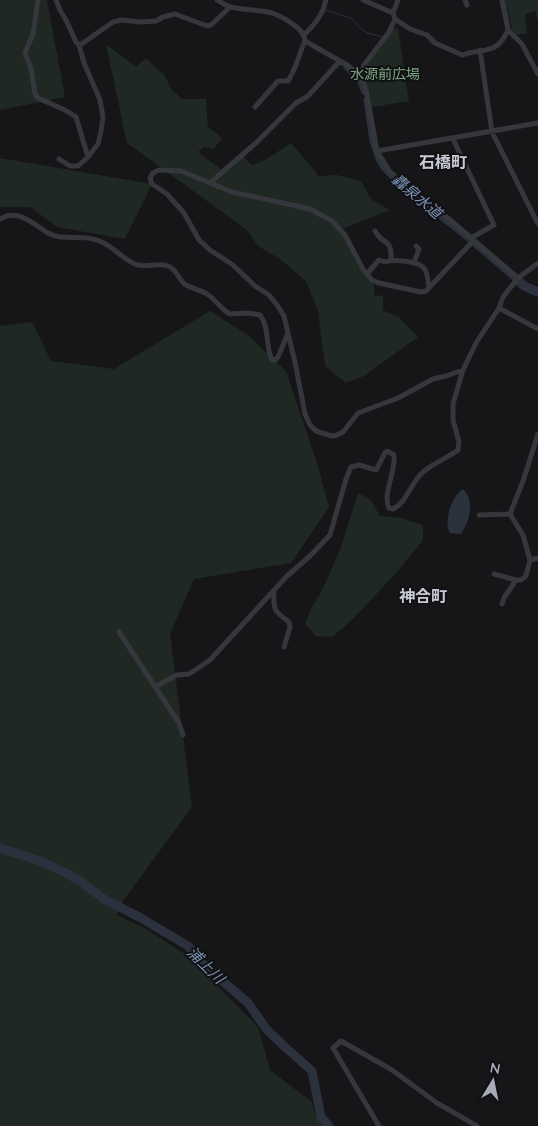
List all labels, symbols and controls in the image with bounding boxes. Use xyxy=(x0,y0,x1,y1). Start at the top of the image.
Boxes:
park label: 水源前広場 xyxy=(350,65,420,83)
district label: 石橋町 xyxy=(419,152,467,172)
water label: 轟泉水道 xyxy=(388,169,448,224)
district label: 神合町 xyxy=(399,586,447,606)
water label: 浦上川 xyxy=(183,943,230,989)
north arrow xyxy=(468,1056,518,1106)
text: N xyxy=(489,1058,502,1078)

